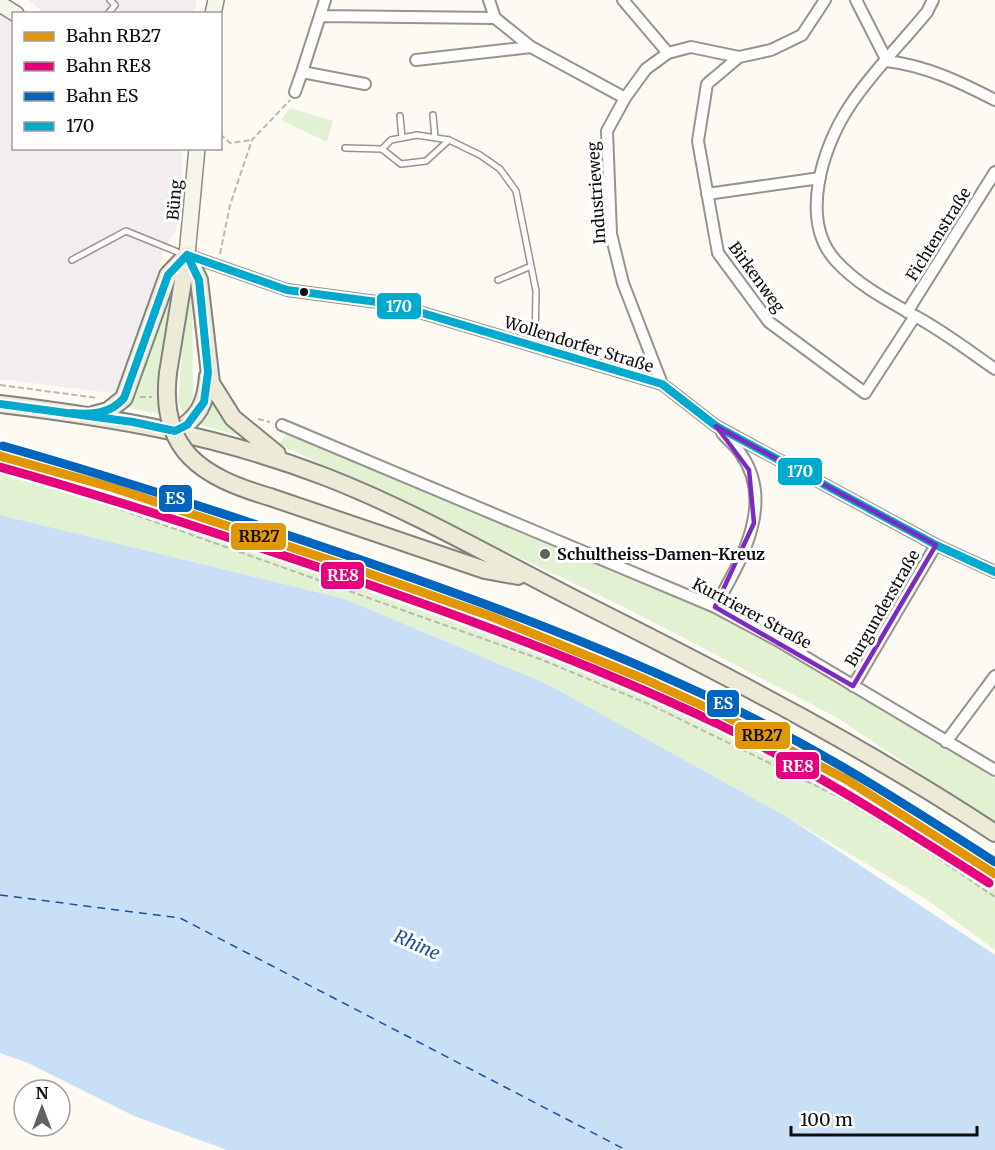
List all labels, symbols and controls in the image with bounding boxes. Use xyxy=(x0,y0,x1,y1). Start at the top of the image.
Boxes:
legend xyxy=(12,12,222,150)
text: Bahn RB27 xyxy=(66,24,161,47)
text: Bahn RE8 xyxy=(66,54,151,77)
text: Bahn ES xyxy=(66,84,139,107)
text: 170 xyxy=(66,114,95,137)
street label: Industrieweg xyxy=(582,141,610,245)
street label: Büng xyxy=(162,179,186,221)
street label: Fichtenstraße xyxy=(901,184,975,284)
street label: Birkenweg xyxy=(725,238,790,317)
unlabelled marker xyxy=(298,286,310,298)
line badge: 170 xyxy=(376,292,422,320)
text: 170 xyxy=(386,296,412,316)
street label: Wollendorfer Straße xyxy=(501,311,656,376)
line badge: 170 xyxy=(777,457,823,486)
text: 170 xyxy=(787,461,813,481)
line badge: ES xyxy=(158,484,193,513)
text: ES xyxy=(165,488,185,508)
line badge: RB27 xyxy=(230,522,287,551)
text: RB27 xyxy=(238,526,280,546)
place label: Schultheiss-Damen-Kreuz xyxy=(557,544,765,564)
street label: Burgunderstraße xyxy=(840,546,924,670)
marker: Schultheiss-Damen-Kreuz xyxy=(538,547,552,561)
line badge: RE8 xyxy=(320,561,365,590)
text: RE8 xyxy=(327,565,359,585)
street label: Kurtrierer Straße xyxy=(689,573,815,653)
line badge: ES xyxy=(706,689,740,718)
text: ES xyxy=(713,693,733,713)
line badge: RB27 xyxy=(734,721,791,750)
text: RB27 xyxy=(741,725,783,745)
line badge: RE8 xyxy=(775,751,820,780)
text: RE8 xyxy=(782,756,814,776)
water label: Rhine xyxy=(391,924,444,965)
north arrow xyxy=(12,1078,72,1138)
text: N xyxy=(36,1083,49,1103)
scale bar xyxy=(791,1099,977,1137)
text: 100 m xyxy=(800,1108,853,1131)

